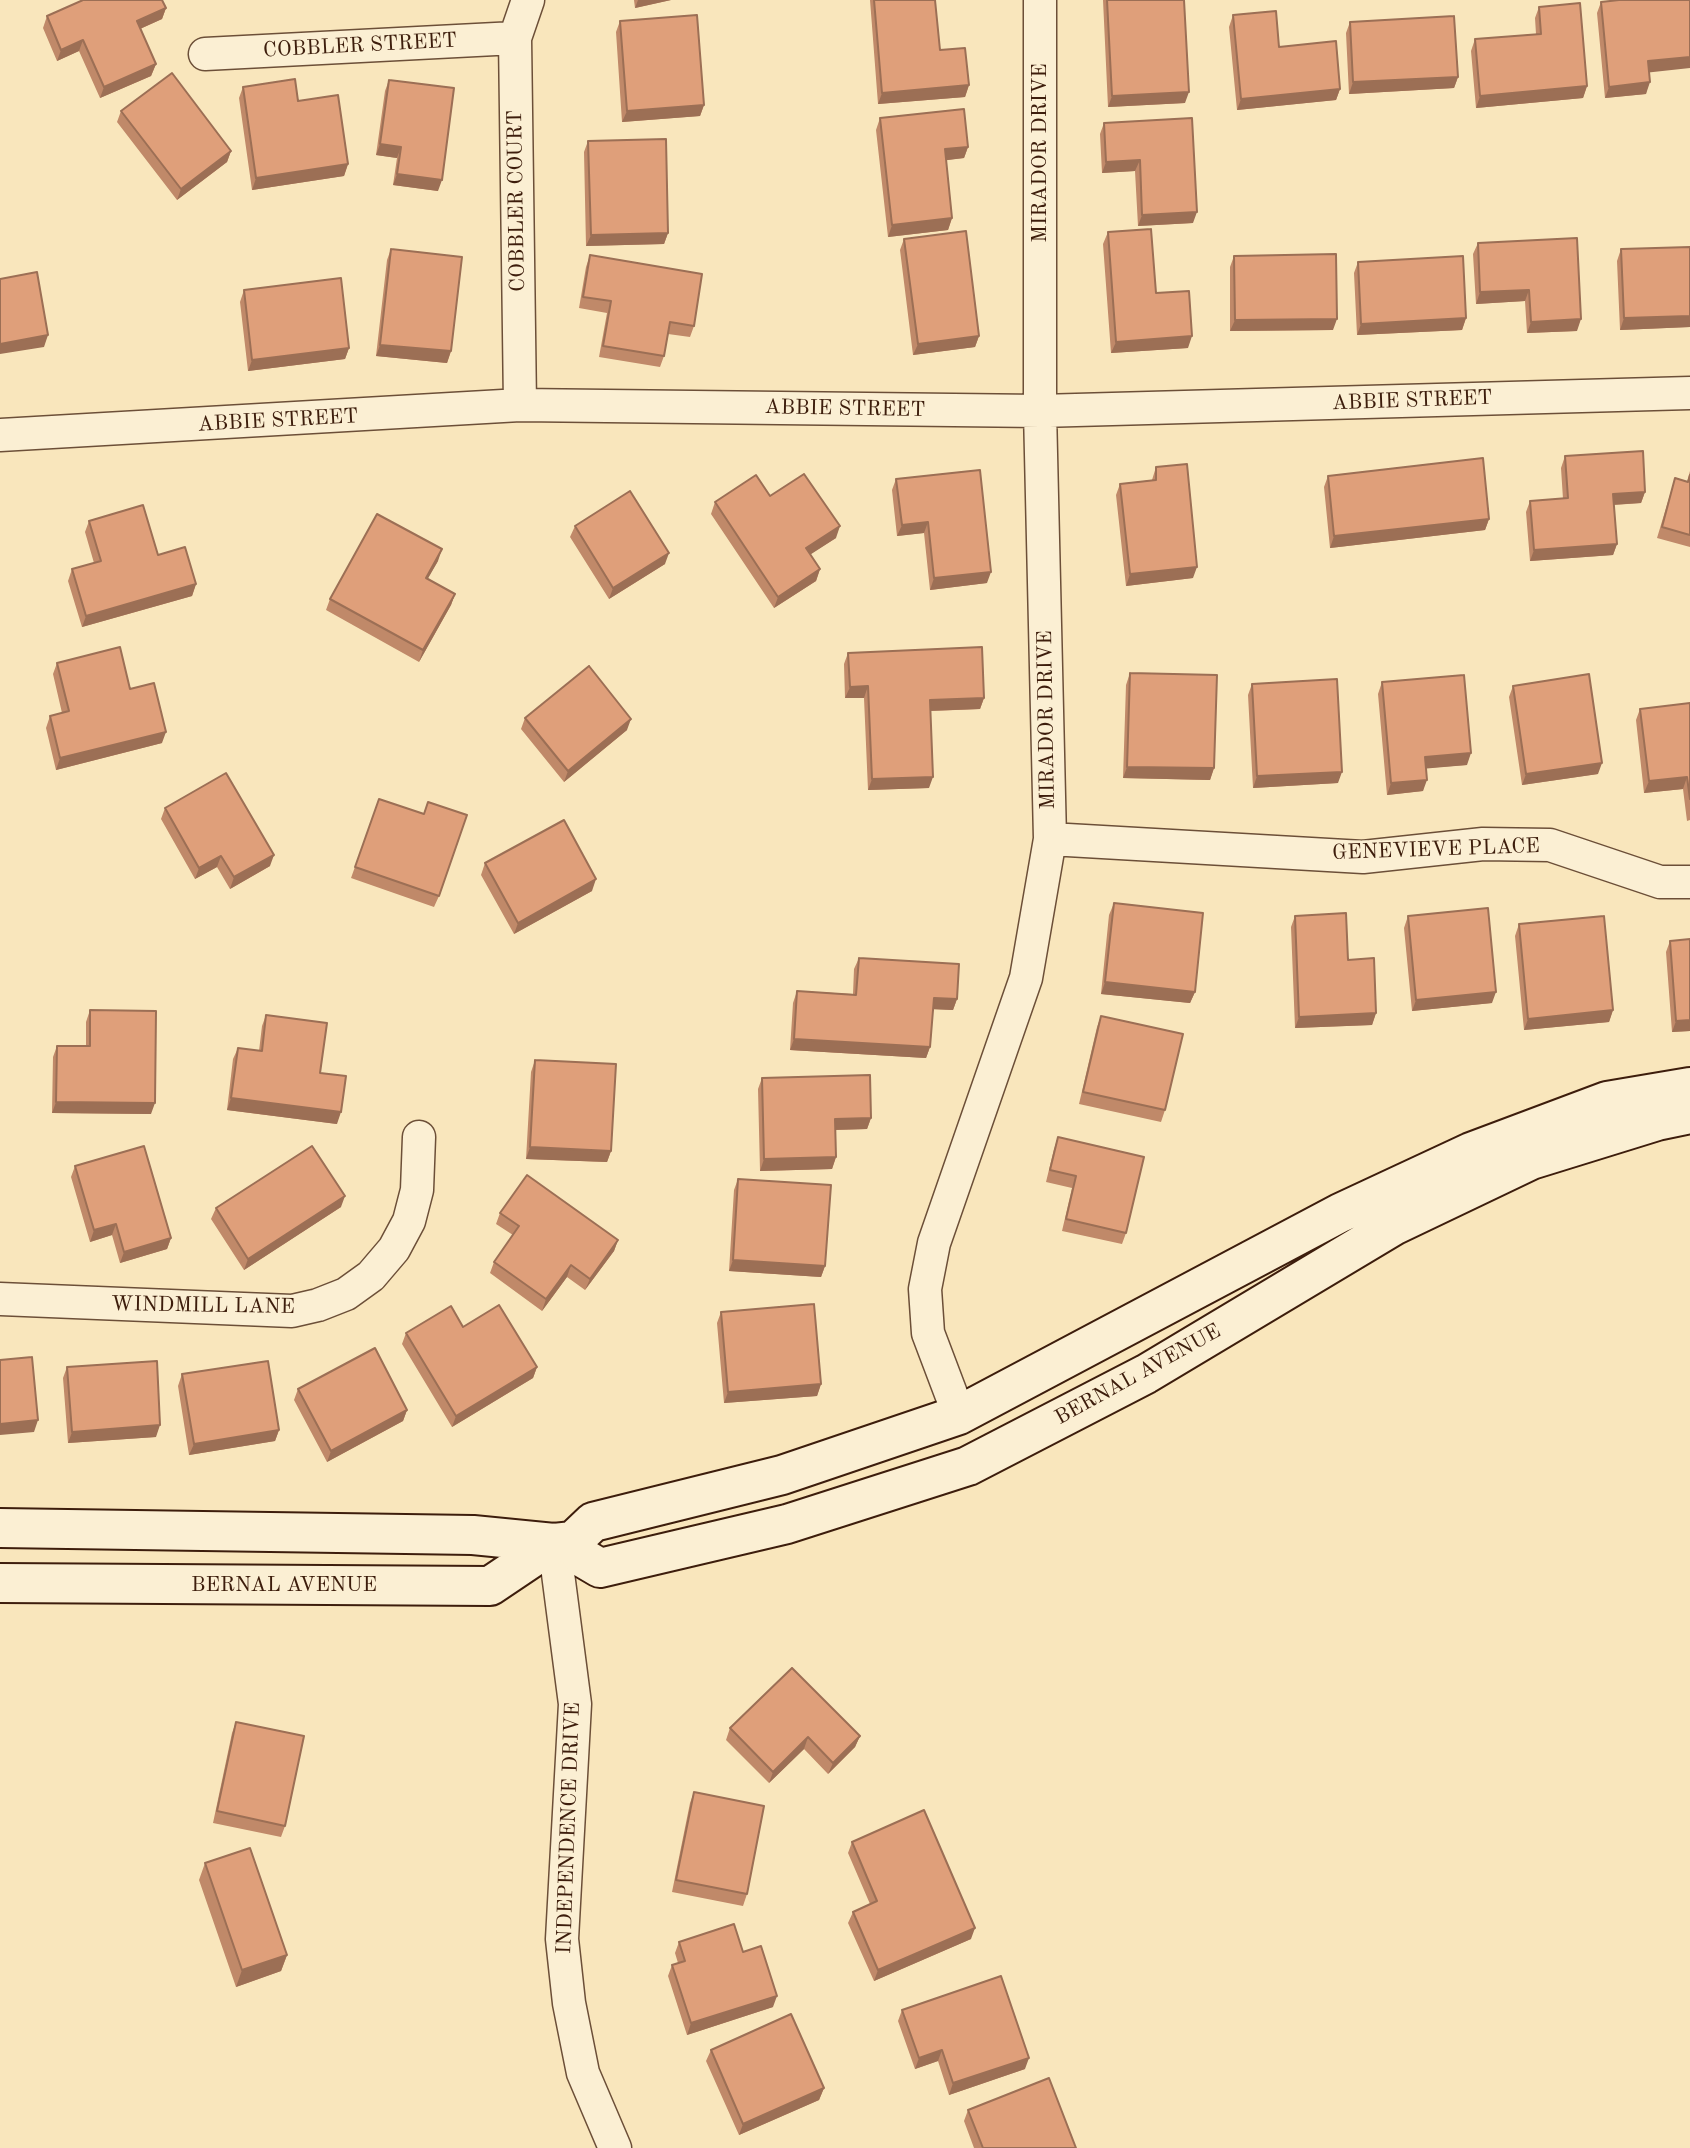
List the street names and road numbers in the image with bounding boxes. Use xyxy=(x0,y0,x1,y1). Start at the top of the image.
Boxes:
street label: COBBLER STREET xyxy=(262,28,458,64)
street label: MIRADOR DRIVE xyxy=(1027,63,1053,243)
street label: COBBLER COURT xyxy=(503,110,531,292)
street label: ABBIE STREET xyxy=(1331,386,1493,416)
street label: ABBIE STREET xyxy=(764,395,926,423)
street label: ABBIE STREET xyxy=(197,404,359,438)
street label: MIRADOR DRIVE xyxy=(1033,630,1061,810)
street label: GENEVIEVE PLACE xyxy=(1332,834,1540,866)
street label: WINDMILL LANE xyxy=(111,1292,295,1320)
street label: BERNAL AVENUE xyxy=(1051,1319,1225,1431)
street label: BERNAL AVENUE xyxy=(191,1572,377,1598)
street label: INDEPENDENCE DRIVE xyxy=(552,1702,586,1954)

